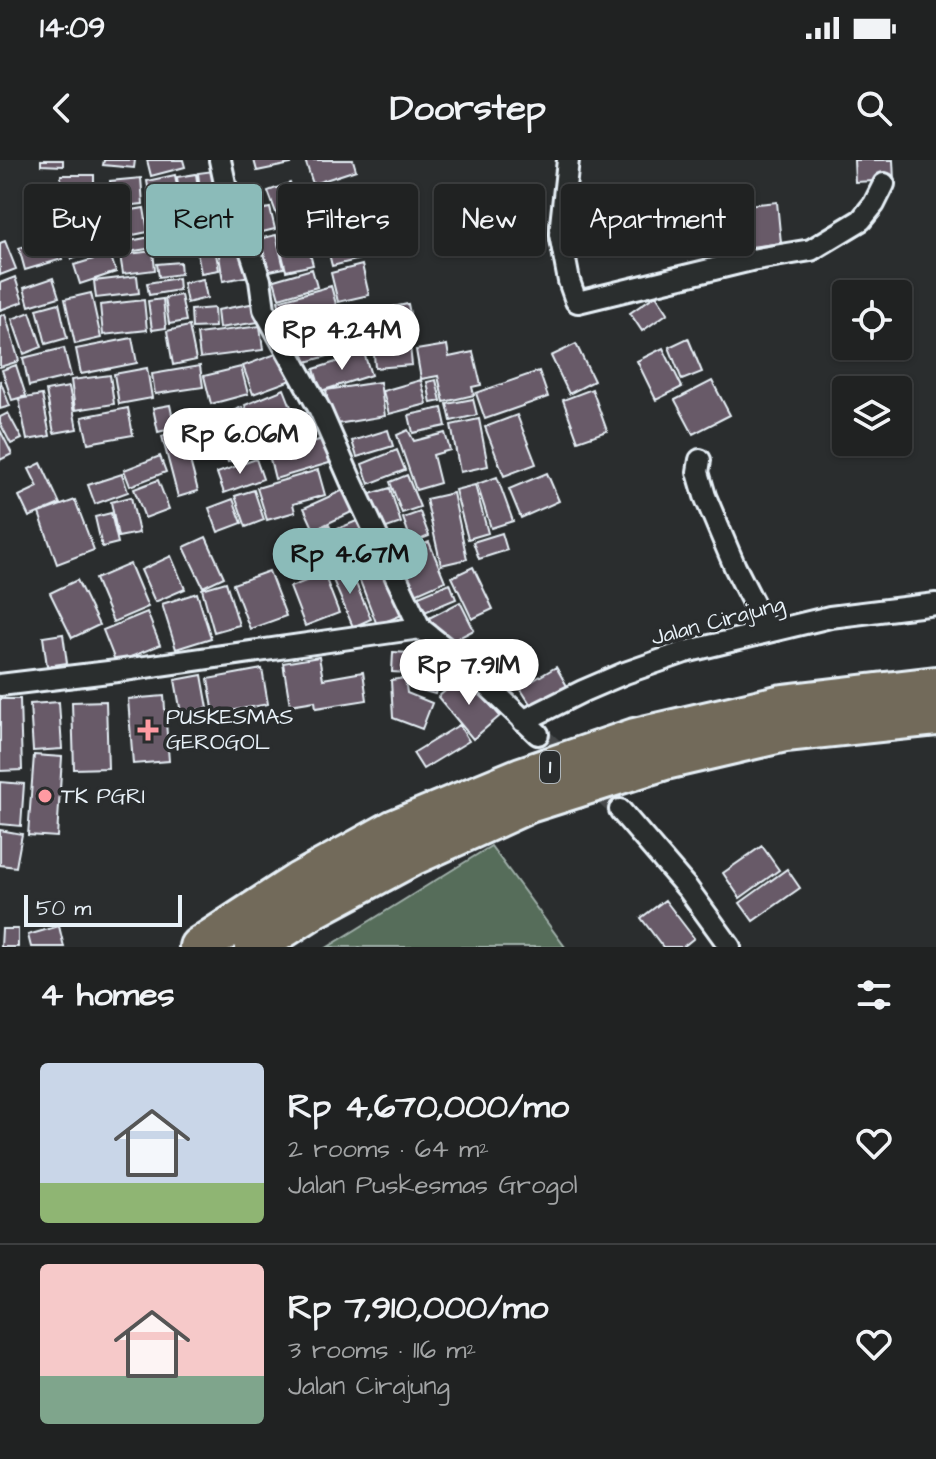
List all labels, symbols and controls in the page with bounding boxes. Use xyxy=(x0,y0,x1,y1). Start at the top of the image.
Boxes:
text: 14:09 xyxy=(40,7,105,49)
text: Doorstep xyxy=(390,83,546,134)
icon: back xyxy=(40,86,84,130)
icon: search xyxy=(852,86,896,130)
chip: Buy xyxy=(24,184,130,256)
chip: Rent xyxy=(146,184,262,256)
chip: Filters xyxy=(278,184,418,256)
chip: New xyxy=(434,184,545,256)
chip: Apartment xyxy=(561,184,754,256)
map controls xyxy=(832,280,912,456)
button: locate xyxy=(832,280,912,360)
pin: Rp 4.24M xyxy=(259,304,425,372)
text: Rp 4.24M xyxy=(283,312,401,348)
button: layers xyxy=(832,376,912,456)
pin: Rp 6.06M xyxy=(157,408,323,476)
text: Rp 6.06M xyxy=(181,416,299,452)
pin: Rp 4.67M xyxy=(267,528,433,596)
text: Rp 4.67M xyxy=(291,536,409,572)
street label: Jalan Cirajung xyxy=(648,588,788,655)
pin: Rp 7.91M xyxy=(386,639,552,707)
text: Rp 7.91M xyxy=(418,647,520,683)
place label: PUSKESMAS GEROGOL xyxy=(166,702,293,758)
marker: PUSKESMAS GEROGOL xyxy=(137,719,159,741)
road number: 1 xyxy=(540,751,560,783)
place label: TK PGRI xyxy=(61,781,145,812)
marker: TK PGRI xyxy=(36,787,54,805)
scale bar xyxy=(24,891,182,927)
text: 50 m xyxy=(36,893,91,924)
text: 4 homes xyxy=(40,971,175,1019)
icon: filters xyxy=(852,973,896,1017)
text: Rp 4,670,000/mo xyxy=(288,1083,569,1131)
icon: home xyxy=(104,1095,200,1191)
icon: heart xyxy=(852,1121,896,1165)
text: 2 rooms · 64 m² xyxy=(288,1131,489,1167)
text: Jalan Puskesmas Grogol xyxy=(288,1167,578,1203)
text: Rp 7,910,000/mo xyxy=(288,1284,548,1332)
icon: home xyxy=(104,1296,200,1392)
icon: heart xyxy=(852,1322,896,1366)
text: 3 rooms · 116 m² xyxy=(288,1332,476,1368)
text: Jalan Cirajung xyxy=(288,1368,450,1404)

